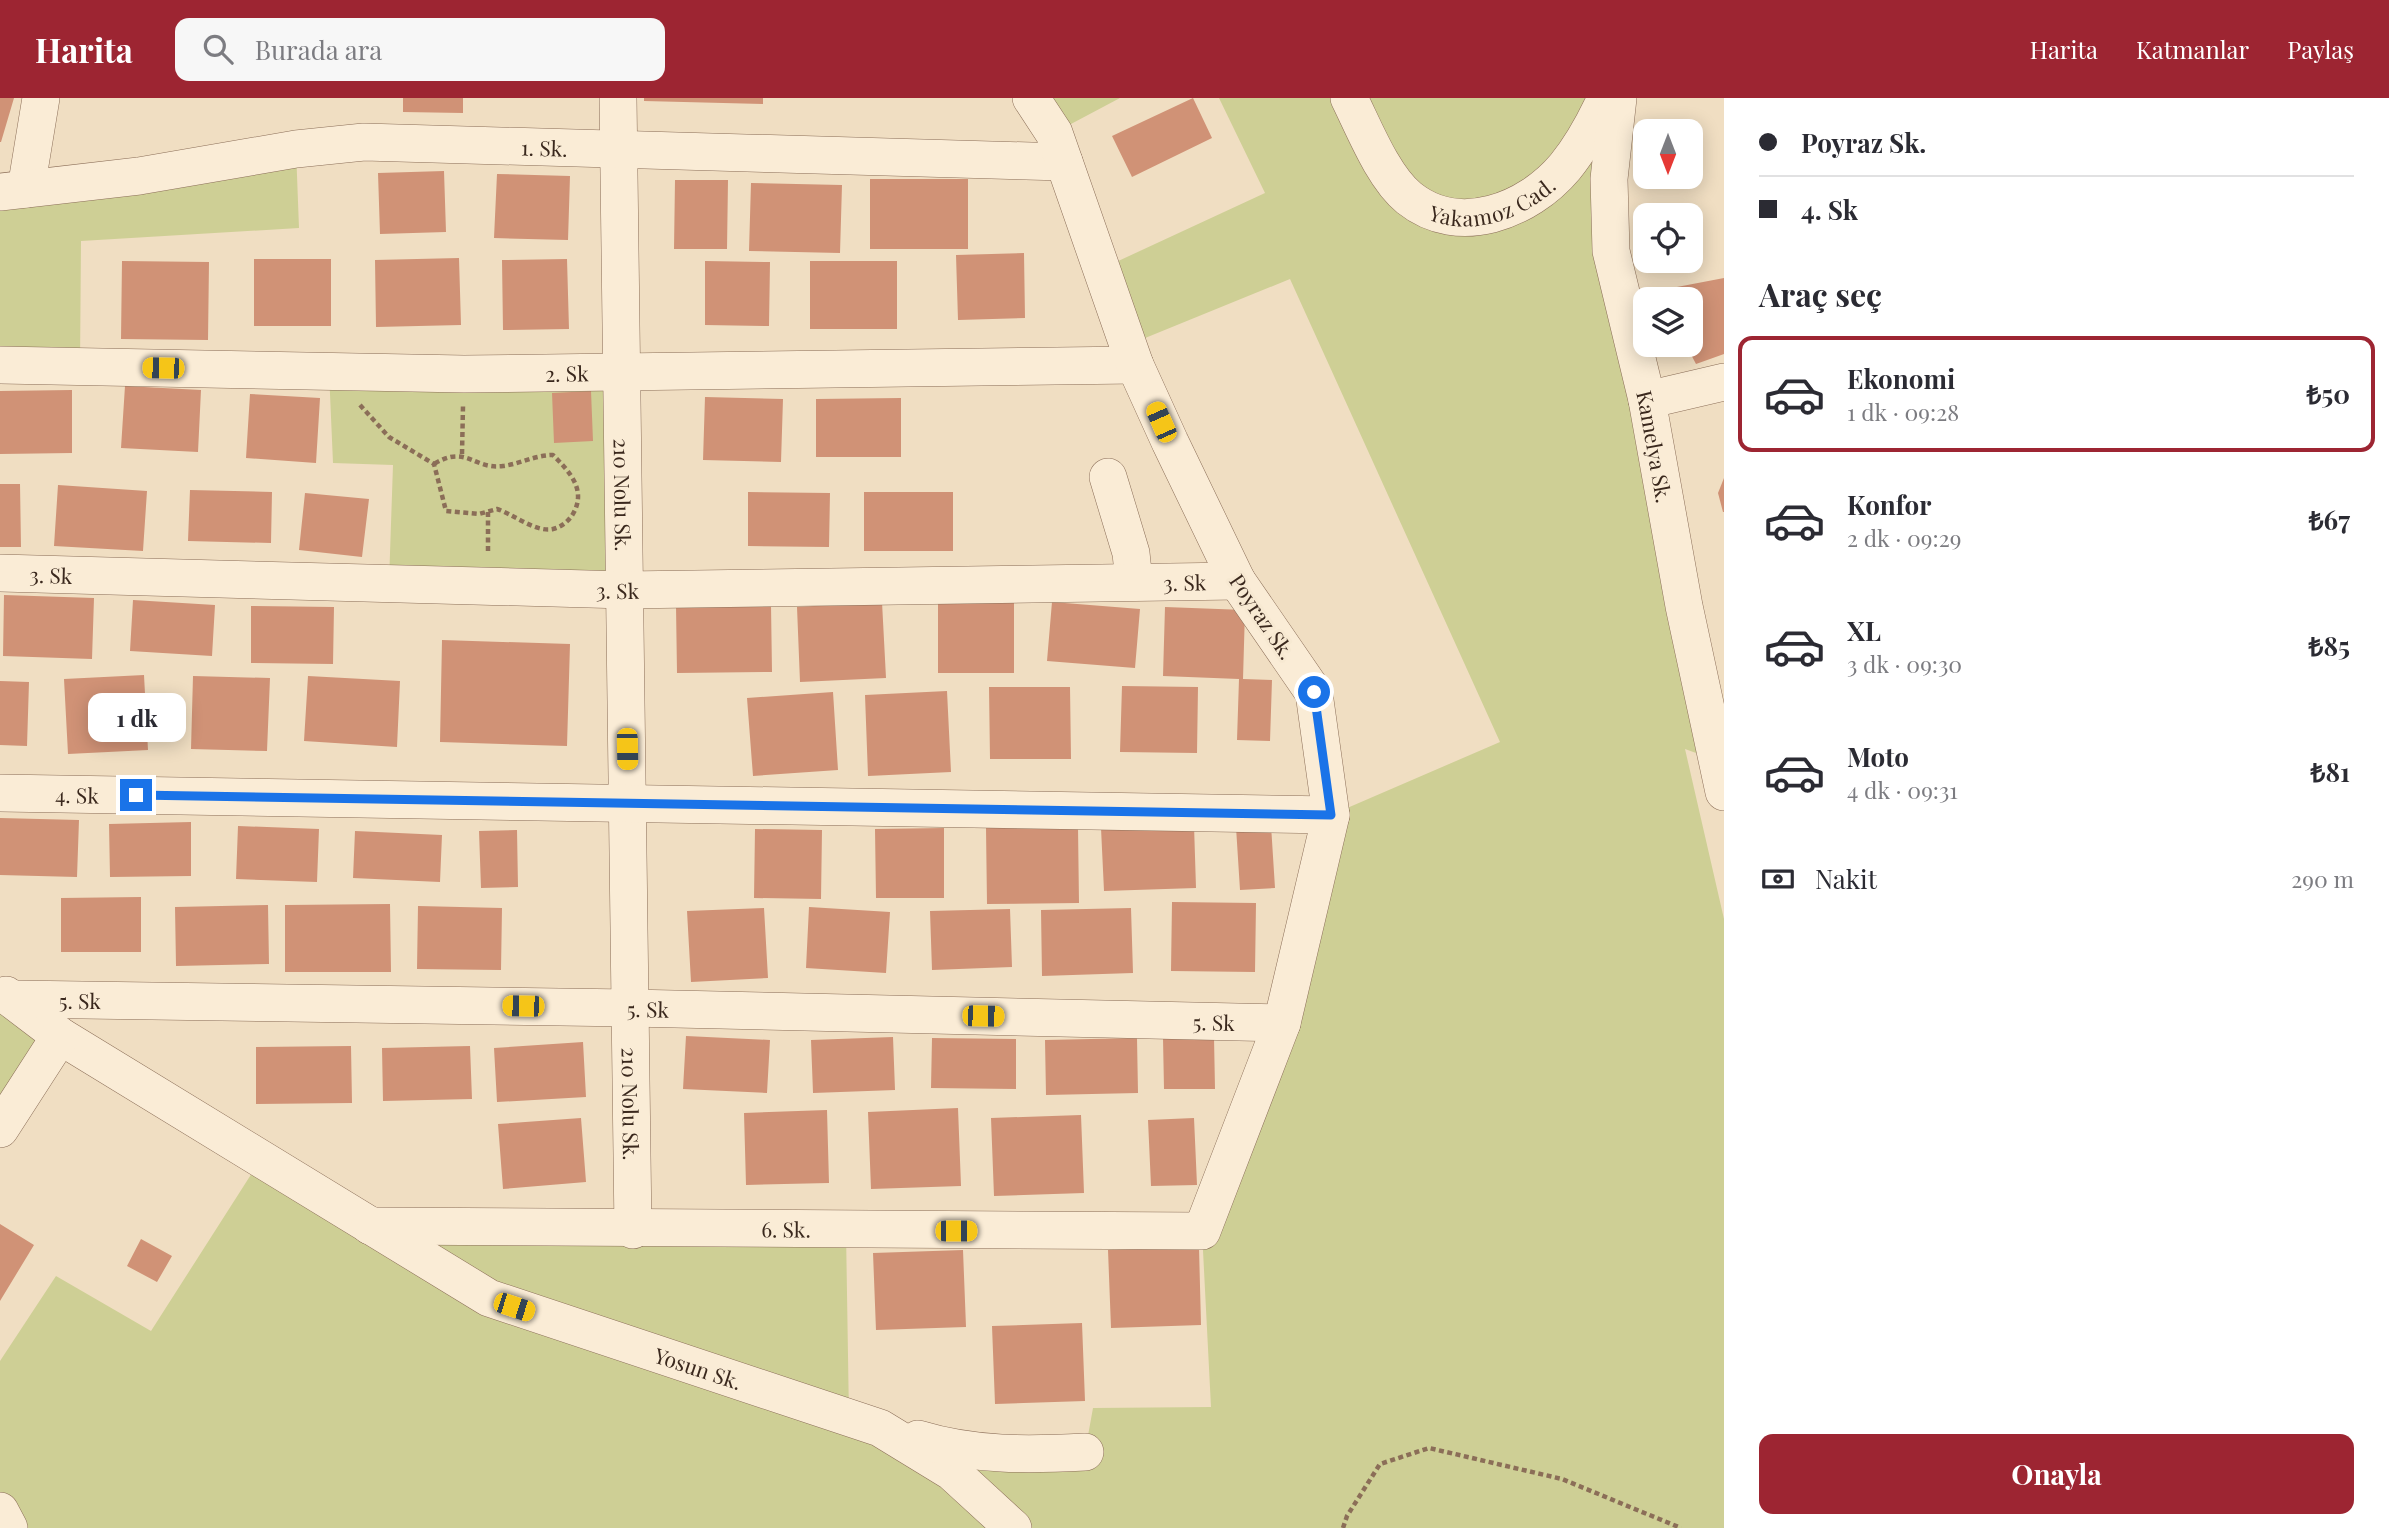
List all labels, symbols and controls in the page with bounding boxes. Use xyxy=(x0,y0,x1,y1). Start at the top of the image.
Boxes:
search box xyxy=(175,18,665,81)
text: Harita xyxy=(35,27,133,71)
icon: search xyxy=(199,30,237,68)
text: Burada ara xyxy=(255,32,382,67)
text: Harita xyxy=(2030,33,2098,65)
text: Katmanlar xyxy=(2136,33,2249,65)
text: Paylaş xyxy=(2287,33,2354,65)
north arrow xyxy=(1633,119,1703,189)
map controls xyxy=(1633,119,1703,357)
text: Poyraz Sk. xyxy=(1801,125,1926,160)
street label: 1. Sk. xyxy=(521,132,568,162)
street label: Yakamoz Cad. xyxy=(1425,171,1561,232)
text: 4. Sk xyxy=(1801,192,1858,227)
button: locate xyxy=(1633,203,1703,273)
text: Araç seç xyxy=(1759,272,1882,315)
button: layers xyxy=(1633,287,1703,357)
car xyxy=(142,357,185,379)
street label: 2. Sk xyxy=(545,358,589,387)
text: Ekonomi xyxy=(1847,361,1955,396)
icon: car xyxy=(1763,363,1826,426)
text: ₺50 xyxy=(2306,376,2350,411)
street label: Kamelya Sk. xyxy=(1631,387,1679,505)
text: 1 dk · 09:28 xyxy=(1847,396,1959,427)
car xyxy=(1143,399,1180,445)
street label: 210 Nolu Sk. xyxy=(609,438,638,552)
text: Konfor xyxy=(1847,487,1931,522)
icon: car xyxy=(1763,489,1826,552)
text: ₺67 xyxy=(2309,502,2350,537)
text: 2 dk · 09:29 xyxy=(1847,522,1961,553)
street label: 3. Sk xyxy=(29,560,73,589)
street label: 3. Sk xyxy=(1163,567,1207,596)
street label: Poyraz Sk. xyxy=(1224,568,1302,664)
street label: 3. Sk xyxy=(596,575,640,604)
text: XL xyxy=(1847,613,1881,648)
icon: car xyxy=(1763,615,1826,678)
text: ₺85 xyxy=(2309,628,2350,663)
text: 3 dk · 09:30 xyxy=(1847,648,1962,679)
route start xyxy=(1298,676,1330,708)
callout: 1 dk xyxy=(87,694,185,742)
text: 1 dk xyxy=(116,702,158,733)
car xyxy=(617,728,638,770)
text: Moto xyxy=(1847,739,1909,774)
icon: car xyxy=(1763,741,1826,804)
text: ₺81 xyxy=(2311,754,2350,789)
text: 4 dk · 09:31 xyxy=(1847,774,1958,805)
route end xyxy=(120,779,152,811)
street label: 4. Sk xyxy=(55,780,100,809)
icon: cash xyxy=(1759,860,1797,898)
text: Nakit xyxy=(1815,861,1877,896)
text: 290 m xyxy=(2291,863,2354,894)
street label: 5. Sk xyxy=(59,986,102,1014)
street label: 5. Sk xyxy=(627,994,670,1023)
car xyxy=(502,995,545,1017)
car xyxy=(962,1005,1005,1027)
street label: 5. Sk xyxy=(1192,1007,1236,1036)
street label: 210 Nolu Sk. xyxy=(617,1047,646,1161)
street label: 6. Sk. xyxy=(761,1214,811,1243)
car xyxy=(936,1221,978,1242)
car xyxy=(491,1291,538,1323)
street label: Yosun Sk. xyxy=(650,1340,745,1395)
button: Onayla xyxy=(1759,1434,2354,1514)

